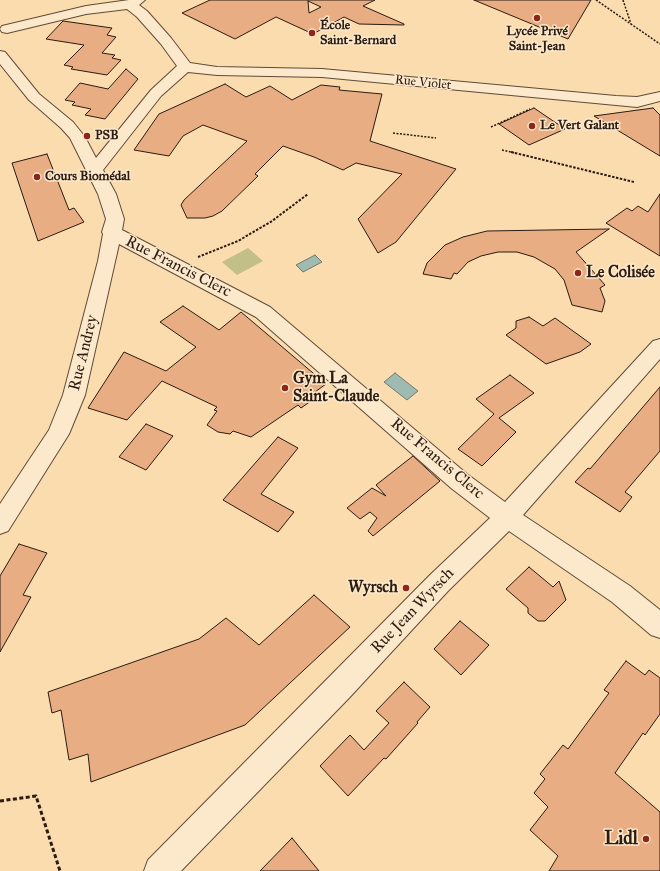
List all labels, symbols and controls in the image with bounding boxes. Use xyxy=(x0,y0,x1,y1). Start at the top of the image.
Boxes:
marker: Lycée Privé Saint-Jean xyxy=(532,13,542,23)
place label: École Saint-Bernard xyxy=(320,18,396,49)
place label: Lycée Privé Saint-Jean xyxy=(506,24,568,55)
marker: École Saint-Bernard xyxy=(307,28,317,38)
street label: Rue Violet xyxy=(394,72,452,94)
place label: Le Vert Galant xyxy=(540,118,619,134)
marker: Le Vert Galant xyxy=(527,121,537,131)
place label: PSB xyxy=(95,128,119,144)
marker: PSB xyxy=(82,131,92,141)
place label: Cours Biomédal xyxy=(45,169,130,185)
marker: Cours Biomédal xyxy=(32,172,42,182)
street label: Rue Francis Clerc xyxy=(122,232,234,302)
place label: Le Colisée xyxy=(586,263,655,283)
marker: Le Colisée xyxy=(573,268,583,278)
street label: Rue Andrey xyxy=(65,313,103,393)
place label: Gym La Saint-Claude xyxy=(293,369,379,407)
marker: Gym La Saint-Claude xyxy=(280,383,290,393)
street label: Rue Francis Clerc xyxy=(386,414,488,504)
street label: Rue Jean Wyrsch xyxy=(367,564,459,658)
place label: Wyrsch xyxy=(348,578,398,598)
marker: Wyrsch xyxy=(401,583,411,593)
place label: Lidl xyxy=(604,828,638,850)
marker: Lidl xyxy=(641,834,651,844)

